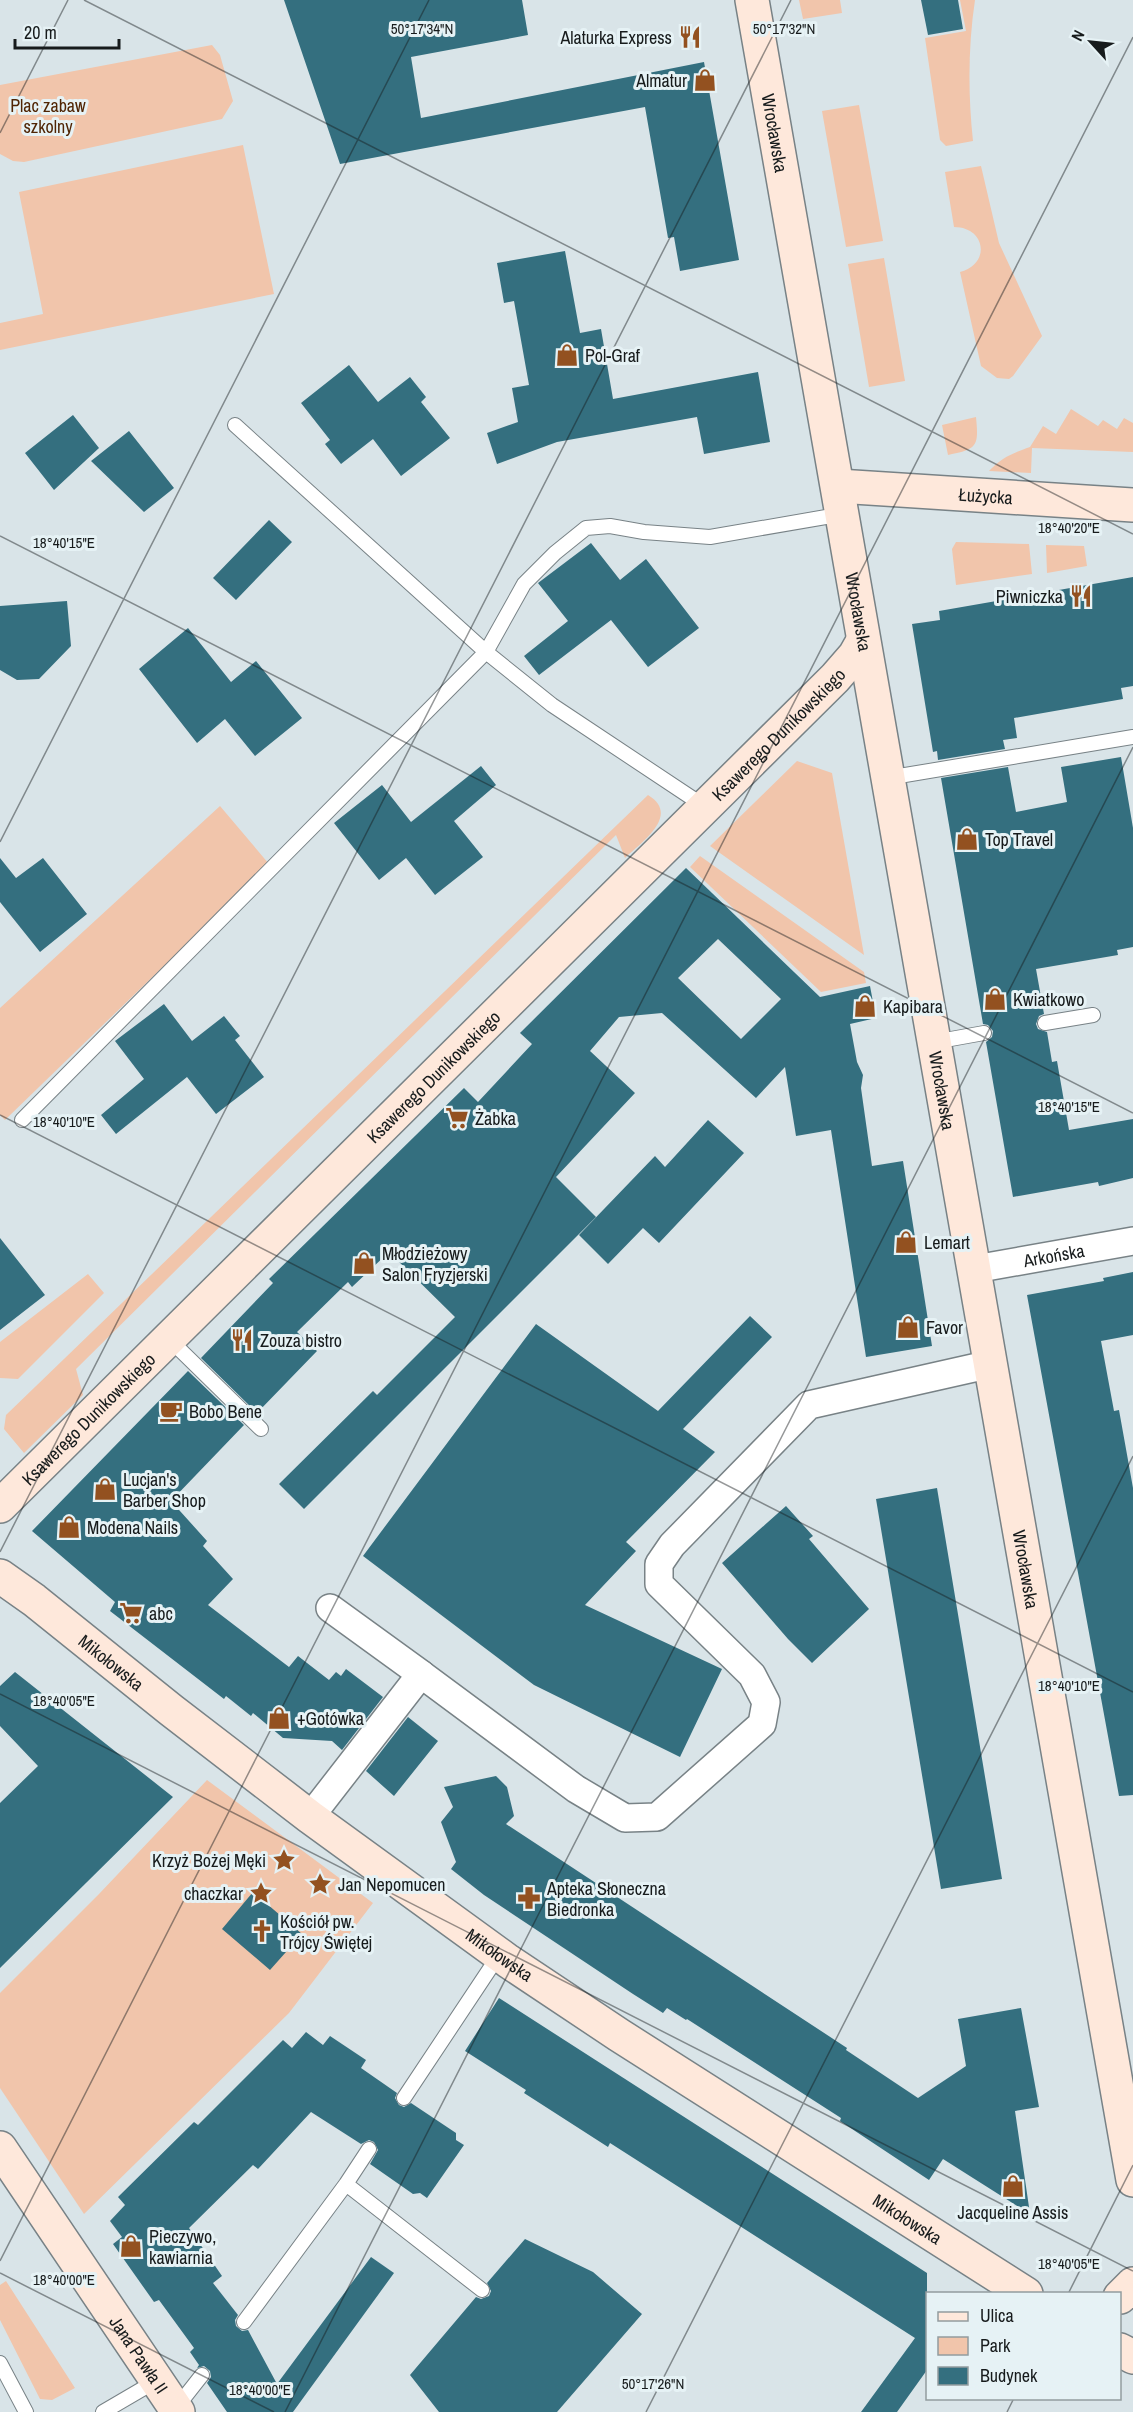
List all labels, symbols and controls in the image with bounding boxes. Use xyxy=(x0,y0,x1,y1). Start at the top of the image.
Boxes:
scale bar xyxy=(15,12,118,50)
north arrow xyxy=(1061,12,1121,72)
text: 50°17'34"N xyxy=(391,18,453,39)
text: 50°17'32"N xyxy=(753,18,815,39)
text: 20 m xyxy=(24,20,57,45)
restaurant icon: Alaturka Express xyxy=(677,24,703,50)
place label: Alaturka Express xyxy=(559,25,672,50)
text: N xyxy=(1066,26,1090,44)
shop icon: Almatur xyxy=(692,67,718,93)
place label: Almatur xyxy=(635,68,687,93)
street label: Wrocławska xyxy=(756,92,794,174)
park label: Plac zabaw szkolny xyxy=(10,93,86,139)
shop icon: Pol-Graf xyxy=(554,342,580,368)
place label: Pol-Graf xyxy=(585,343,641,368)
street label: Łużycka xyxy=(958,481,1014,510)
text: 18°40'20"E xyxy=(1038,517,1100,538)
text: 18°40'15"E xyxy=(33,532,95,553)
street label: Wrocławska xyxy=(840,570,878,653)
restaurant icon: Piwniczka xyxy=(1068,583,1094,609)
place label: Piwniczka xyxy=(996,584,1063,609)
street label: Ksawerego Dunikowskiego xyxy=(706,663,851,806)
shop icon: Top Travel xyxy=(954,826,980,852)
place label: Top Travel xyxy=(985,827,1053,852)
shop icon: Kwiatkowo xyxy=(982,986,1008,1012)
place label: Kwiatkowo xyxy=(1013,987,1084,1012)
shop icon: Kapibara xyxy=(852,993,878,1019)
place label: Kapibara xyxy=(883,994,943,1019)
street label: Ksawerego Dunikowskiego xyxy=(361,1005,506,1148)
street label: Wrocławska xyxy=(923,1049,962,1132)
text: 18°40'15"E xyxy=(1038,1096,1100,1117)
supermarket icon: Żabka xyxy=(444,1105,470,1131)
place label: Żabka xyxy=(475,1106,516,1131)
text: 18°40'10"E xyxy=(33,1111,95,1132)
shop icon: Lemart xyxy=(893,1229,919,1255)
place label: Lemart xyxy=(924,1230,970,1255)
street label: Arkońska xyxy=(1020,1237,1086,1273)
place label: Młodzieżowy Salon Fryzjerski xyxy=(382,1241,488,1287)
shop icon: Młodzieżowy Salon Fryzjerski xyxy=(351,1250,377,1276)
shop icon: Favor xyxy=(895,1314,921,1340)
place label: Favor xyxy=(926,1315,963,1340)
restaurant icon: Zouza bistro xyxy=(229,1327,255,1353)
place label: Zouza bistro xyxy=(260,1328,342,1353)
street label: Ksawerego Dunikowskiego xyxy=(16,1347,160,1491)
cafe icon: Bobo Bene xyxy=(158,1398,184,1424)
place label: Bobo Bene xyxy=(189,1399,262,1424)
place label: Lucjan's Barber Shop xyxy=(123,1467,206,1513)
shop icon: Lucjan's Barber Shop xyxy=(92,1476,118,1502)
shop icon: Modena Nails xyxy=(56,1514,82,1540)
place label: Modena Nails xyxy=(87,1515,178,1540)
street label: Wrocławska xyxy=(1007,1528,1045,1610)
supermarket icon: abc xyxy=(118,1600,144,1626)
place label: abc xyxy=(149,1601,173,1626)
street label: Mikołowska xyxy=(74,1628,149,1696)
text: 18°40'10"E xyxy=(1038,1675,1100,1696)
text: 18°40'05"E xyxy=(33,1690,95,1711)
shop icon: +Gotówka xyxy=(266,1705,292,1731)
place label: +Gotówka xyxy=(297,1706,364,1731)
place icon: Krzyż Bożej Męki xyxy=(271,1847,297,1873)
place label: Krzyż Bożej Męki xyxy=(152,1848,266,1873)
place icon: Jan Nepomucen xyxy=(307,1871,333,1897)
place label: Jan Nepomucen xyxy=(338,1872,445,1897)
place label: Apteka Słoneczna Biedronka xyxy=(546,1876,666,1922)
place icon: chaczkar xyxy=(248,1880,274,1906)
place label: chaczkar xyxy=(184,1881,243,1906)
pharmacy icon: Apteka Słoneczna Biedronka xyxy=(516,1885,542,1911)
place label: Kościół pw. Trójcy Świętej xyxy=(280,1909,372,1955)
church icon: Kościół pw. Trójcy Świętej xyxy=(249,1918,275,1944)
street label: Mikołowska xyxy=(461,1922,538,1987)
shop icon: Jacqueline Assis xyxy=(1000,2173,1026,2199)
street label: Mikołowska xyxy=(868,2187,947,2250)
place label: Jacqueline Assis xyxy=(958,2200,1068,2225)
place label: Pieczywo, kawiarnia xyxy=(149,2224,216,2270)
shop icon: Pieczywo, kawiarnia xyxy=(118,2233,144,2259)
text: 18°40'05"E xyxy=(1038,2253,1100,2274)
text: 18°40'00"E xyxy=(33,2269,95,2290)
legend xyxy=(926,2292,1121,2400)
text: Ulica xyxy=(980,2303,1014,2328)
street label: Jana Pawła II xyxy=(104,2311,174,2398)
text: Park xyxy=(980,2333,1011,2358)
text: Budynek xyxy=(980,2363,1038,2388)
text: 50°17'26"N xyxy=(622,2373,684,2394)
text: 18°40'00"E xyxy=(229,2379,291,2400)

